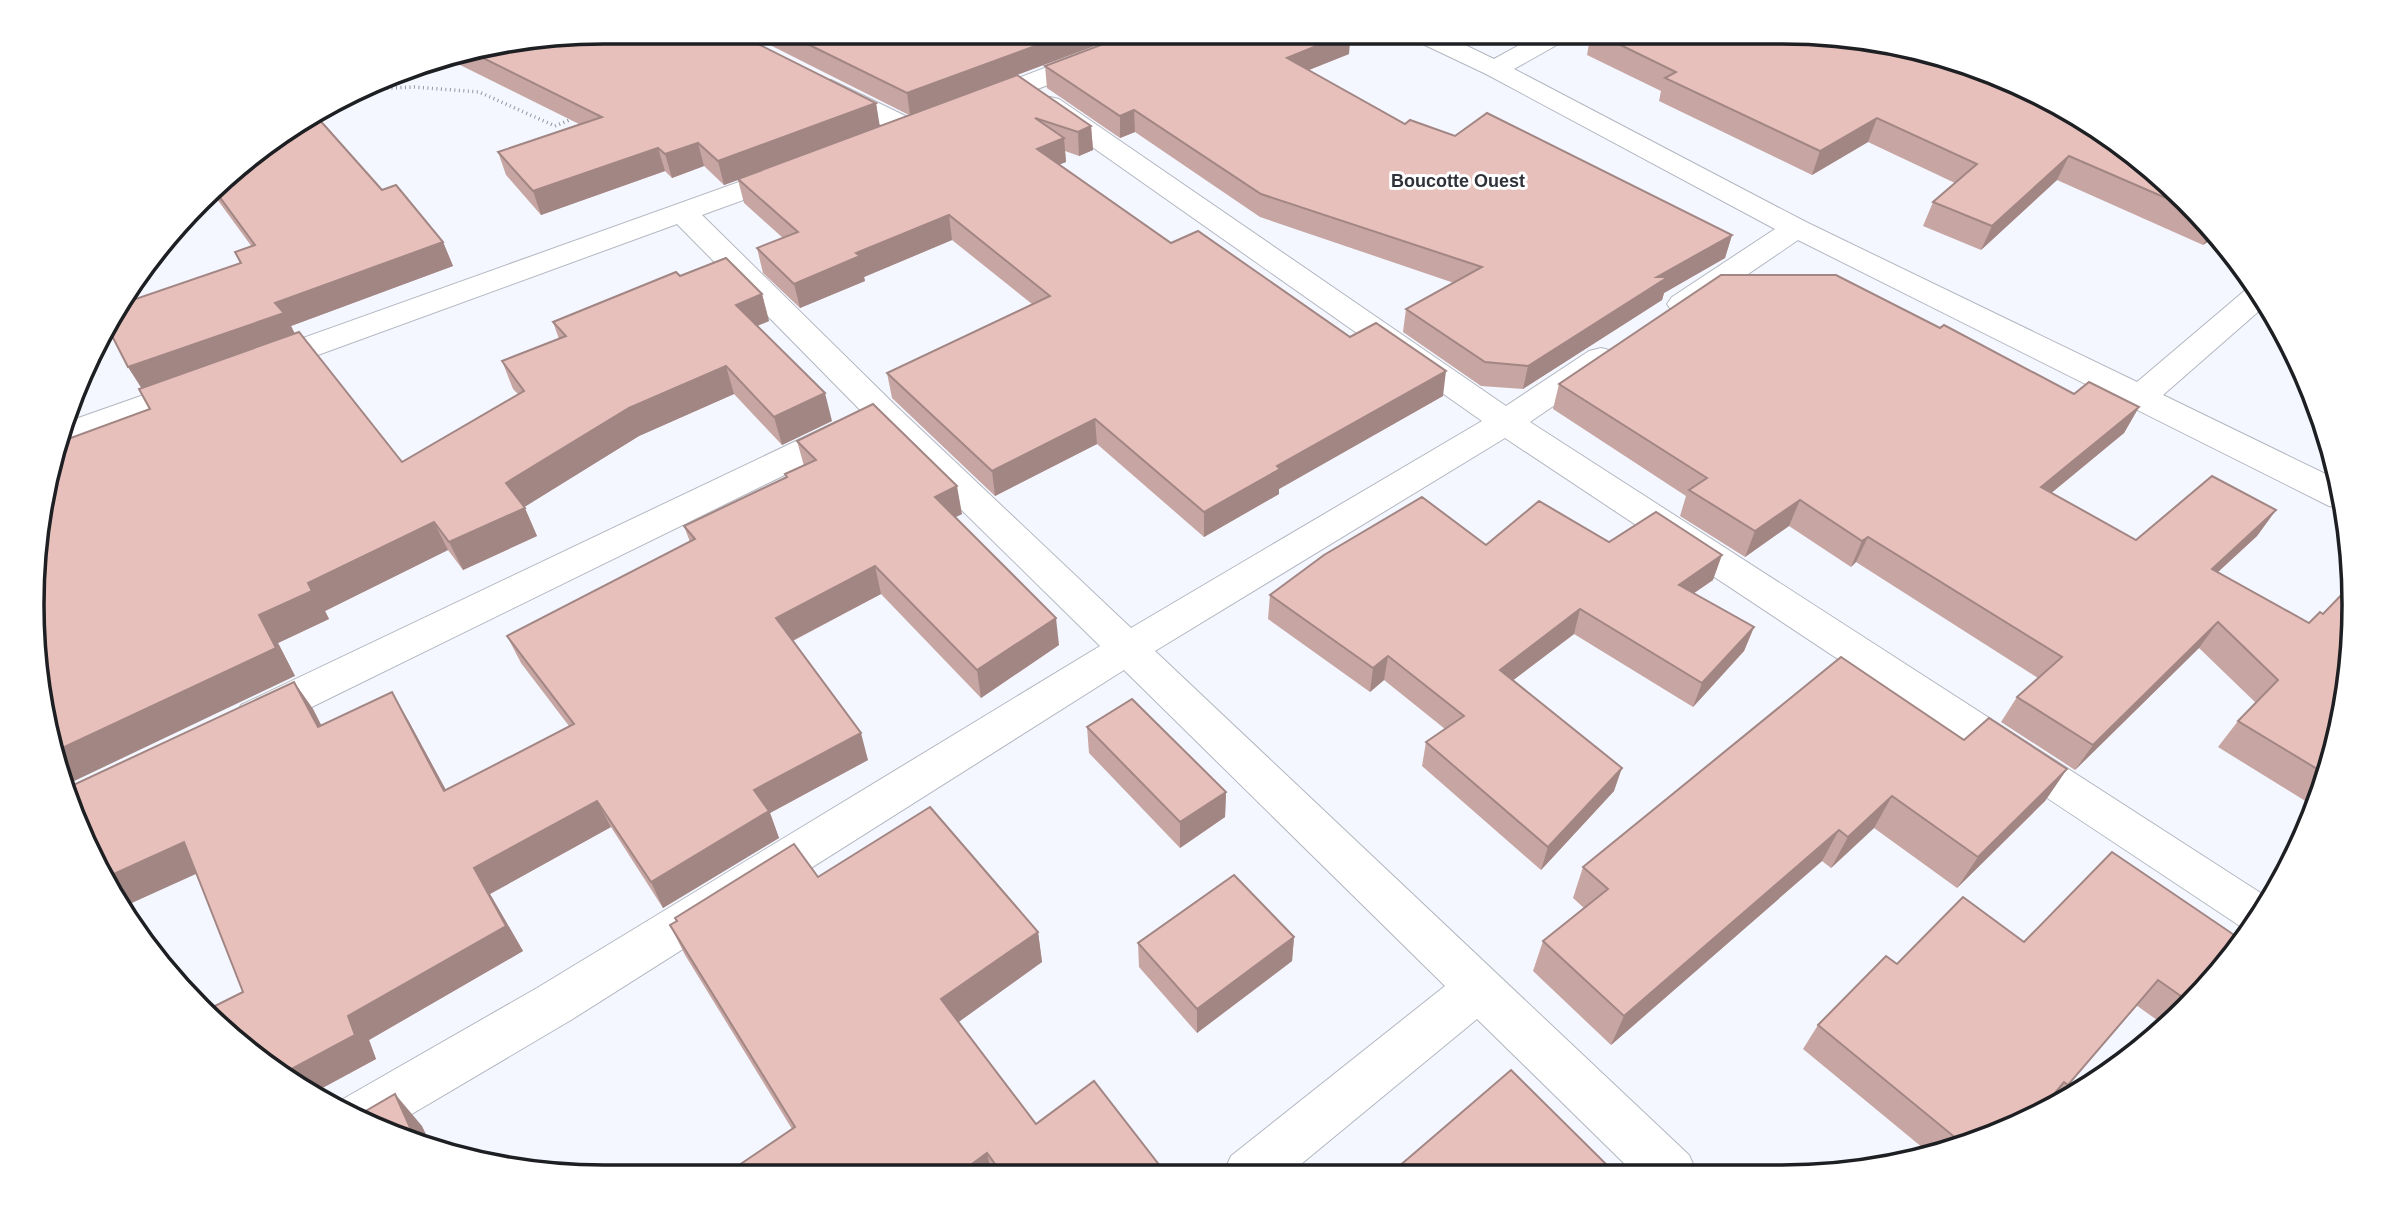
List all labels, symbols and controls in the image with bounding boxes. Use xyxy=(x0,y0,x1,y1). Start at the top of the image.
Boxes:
district label: Boucotte Ouest xyxy=(1391,171,1525,191)

